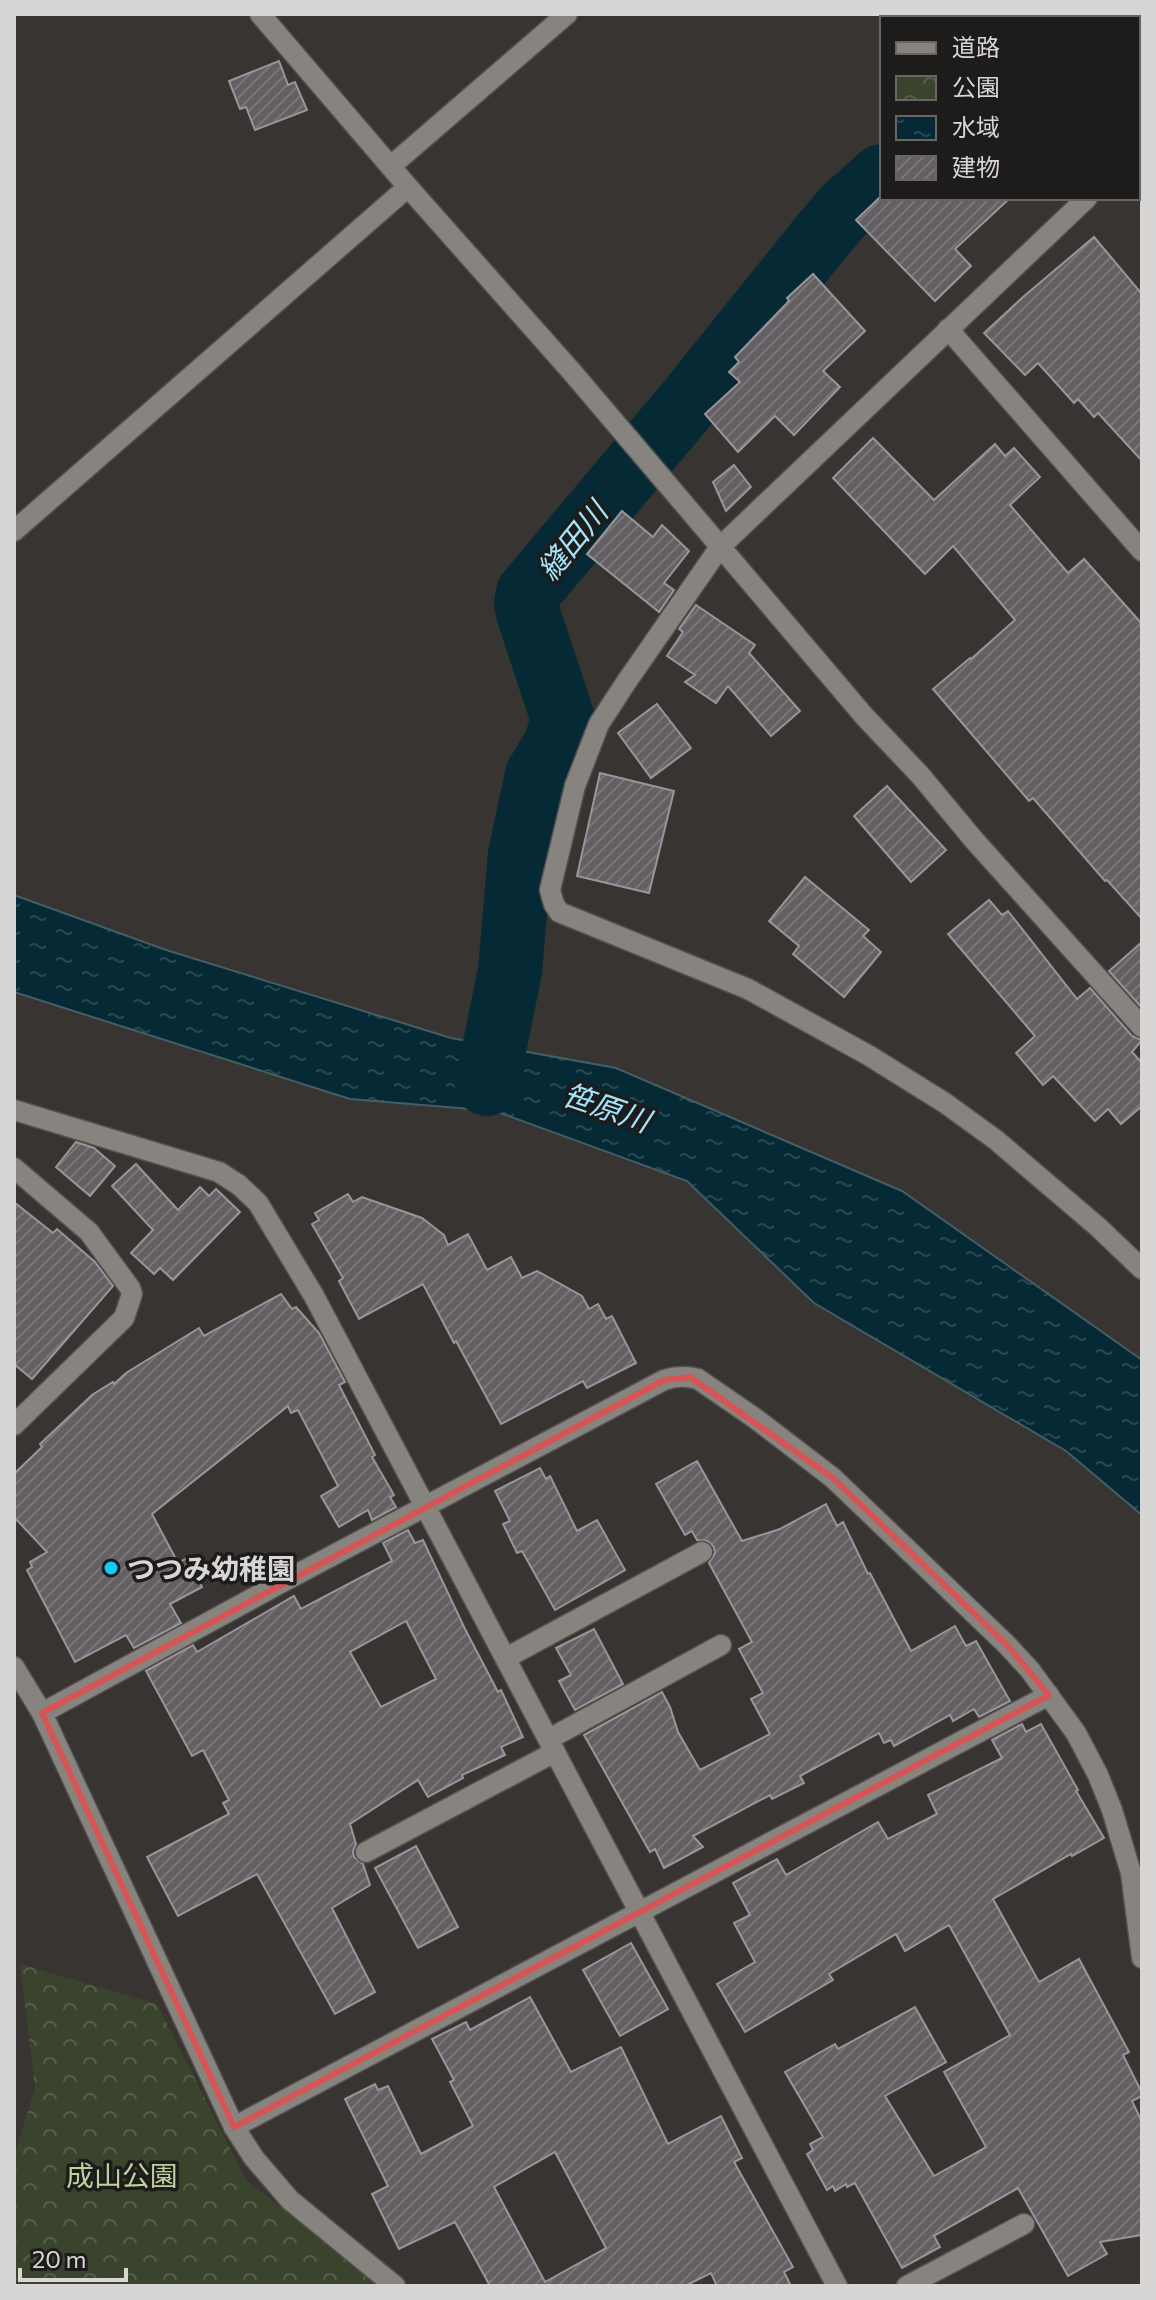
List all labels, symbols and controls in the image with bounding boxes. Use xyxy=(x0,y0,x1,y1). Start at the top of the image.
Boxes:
legend xyxy=(880,16,1140,200)
text: 道路 xyxy=(952,32,1000,61)
text: 公園 xyxy=(952,72,1000,101)
text: 水域 xyxy=(952,112,1000,141)
text: 建物 xyxy=(952,152,1000,181)
water label: 縫田川 xyxy=(528,491,616,587)
water label: 笹原川 xyxy=(558,1074,658,1139)
place label: つつみ幼稚園 xyxy=(127,1551,295,1585)
marker: つつみ幼稚園 xyxy=(102,1559,120,1577)
park label: 成山公園 xyxy=(66,2158,178,2192)
scale bar xyxy=(20,2232,126,2282)
text: 20 m xyxy=(32,2244,86,2273)

